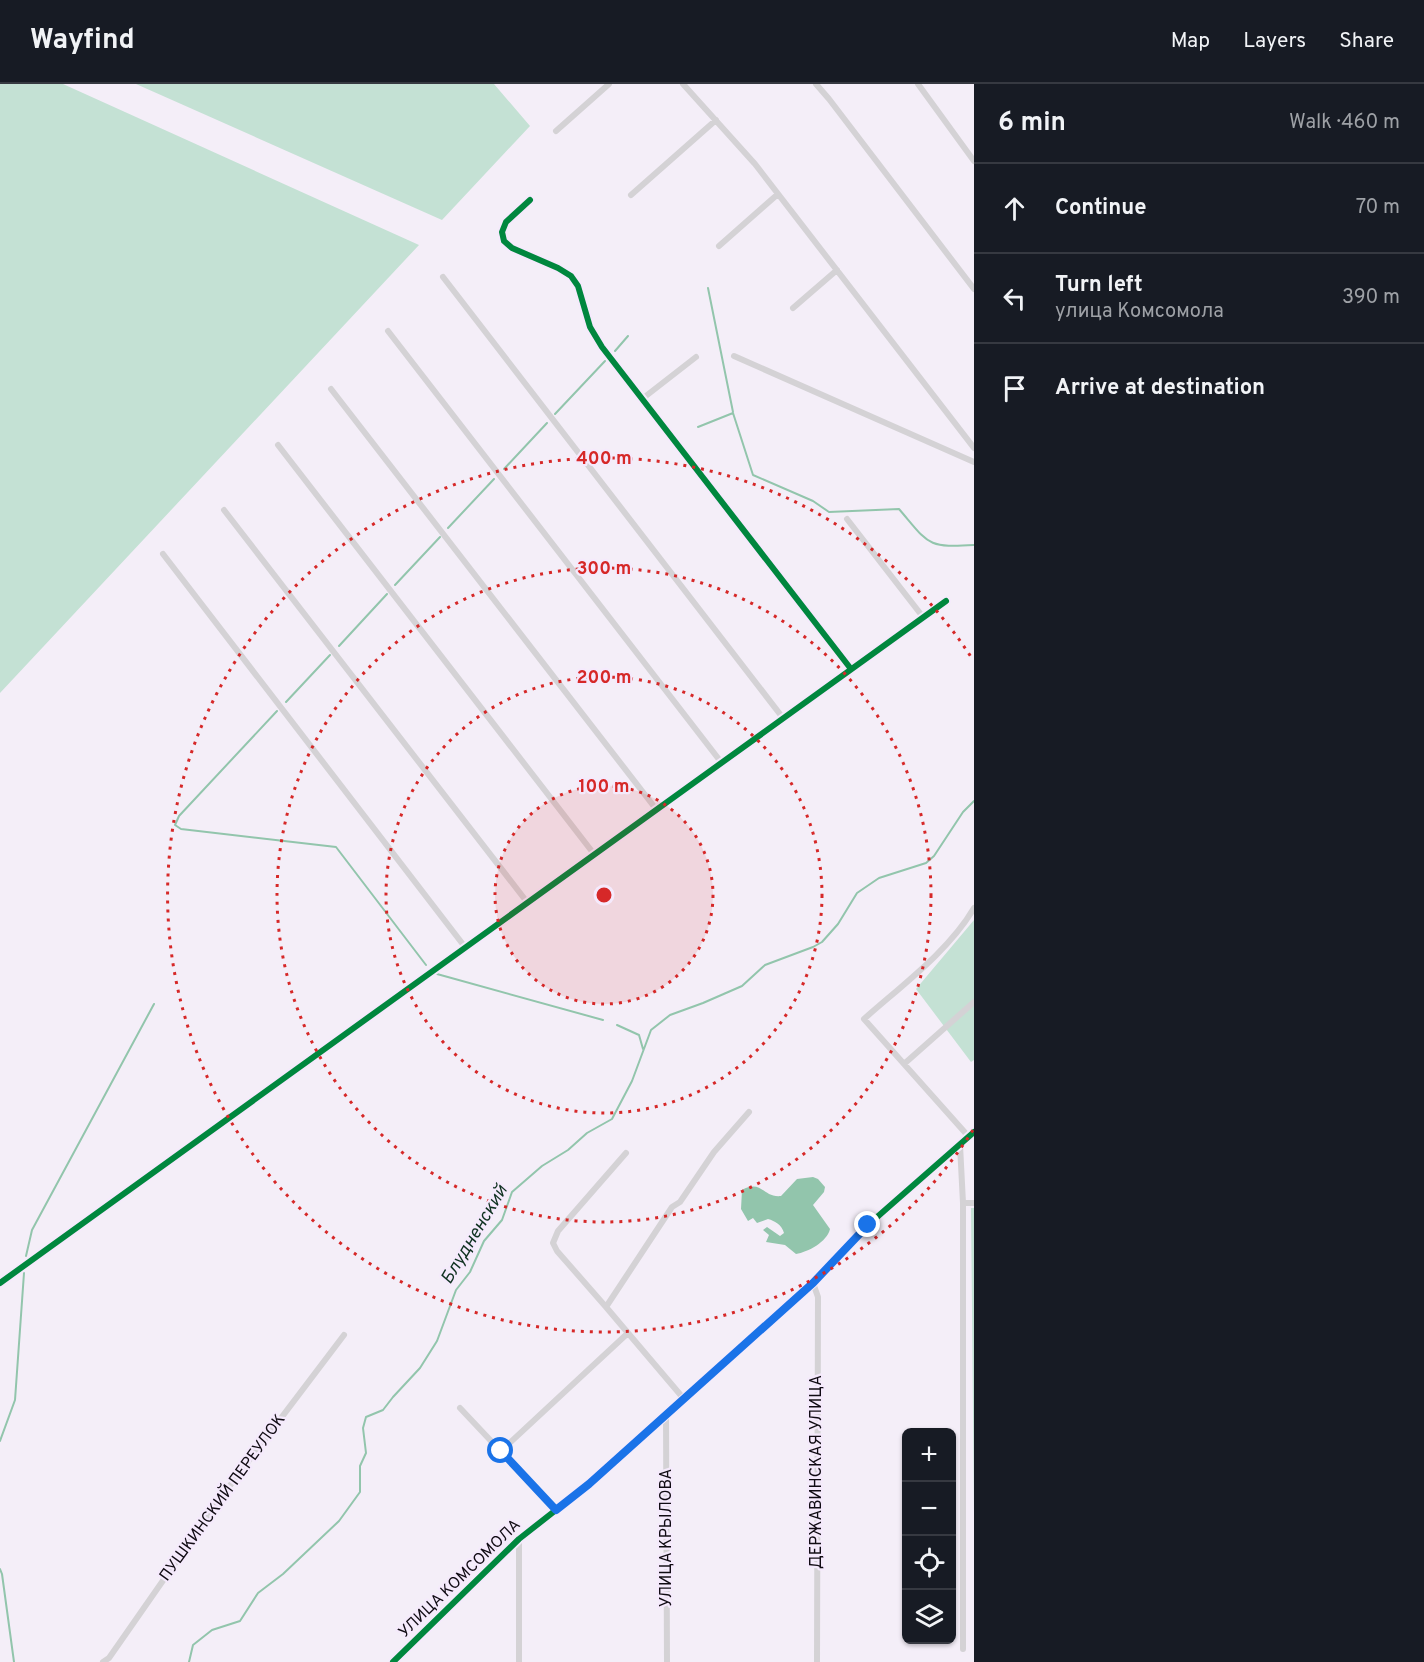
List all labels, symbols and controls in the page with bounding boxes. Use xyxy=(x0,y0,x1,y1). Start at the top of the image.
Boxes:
text: Wayfind xyxy=(30,23,135,59)
text: Map xyxy=(1171,28,1210,55)
text: Layers xyxy=(1243,28,1306,55)
text: Share xyxy=(1339,28,1394,55)
text: 6 min xyxy=(998,107,1066,140)
text: Walk · 460 m xyxy=(1289,110,1400,136)
icon: ahead xyxy=(998,192,1031,225)
text: Continue xyxy=(1055,195,1146,222)
text: 70 m xyxy=(1356,195,1400,221)
text: Turn left xyxy=(1055,272,1143,299)
icon: left xyxy=(998,282,1031,315)
text: 390 m xyxy=(1342,285,1400,311)
text: улица Комсомола xyxy=(1055,299,1224,325)
icon: arrive xyxy=(998,372,1031,405)
text: Arrive at destination xyxy=(1055,375,1265,402)
text: 400 m xyxy=(576,448,632,471)
text: 300 m xyxy=(577,558,631,581)
text: 200 m xyxy=(576,667,632,690)
text: 100 m xyxy=(578,776,630,799)
centre of rings xyxy=(594,885,614,905)
water label: Блудненский xyxy=(436,1181,514,1289)
route end xyxy=(854,1211,880,1237)
street label: ДЕРЖАВИНСКАЯ УЛИЦА xyxy=(807,1375,827,1569)
street label: ПУШКИНСКИЙ ПЕРЕУЛОК xyxy=(154,1409,290,1586)
map controls xyxy=(902,1428,956,1644)
button: + xyxy=(902,1428,956,1482)
route start xyxy=(487,1437,513,1463)
street label: УЛИЦА КРЫЛОВА xyxy=(657,1469,677,1607)
button: − xyxy=(902,1482,956,1536)
street label: УЛИЦА КОМСОМОЛА xyxy=(395,1515,525,1643)
button: locate xyxy=(902,1536,956,1590)
button: layers xyxy=(902,1590,956,1644)

